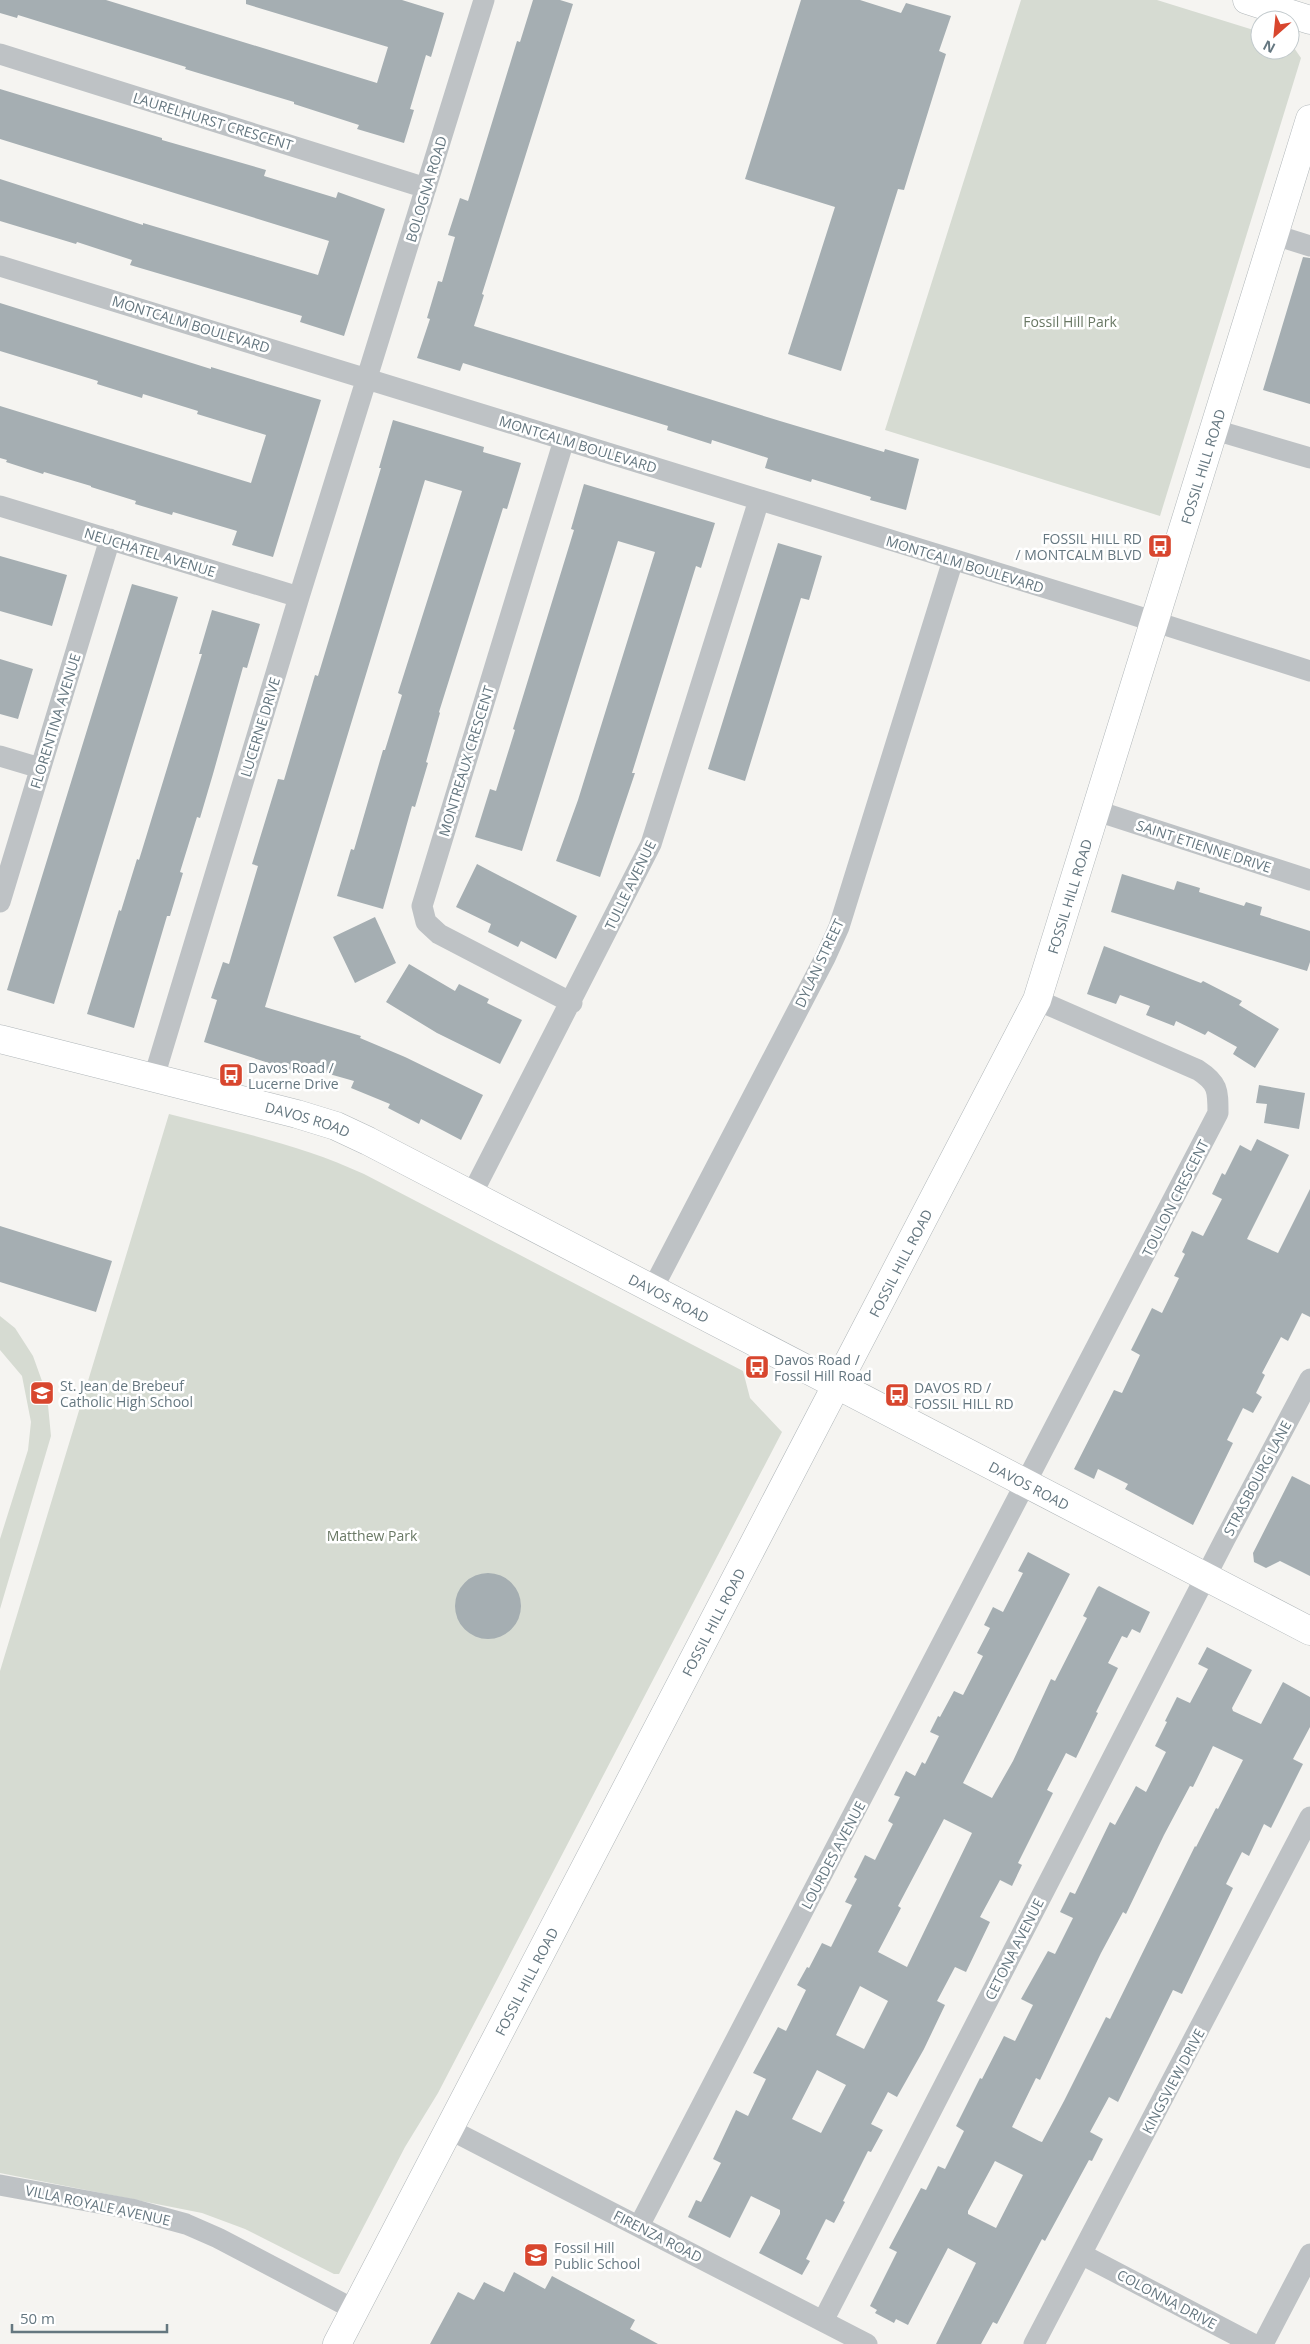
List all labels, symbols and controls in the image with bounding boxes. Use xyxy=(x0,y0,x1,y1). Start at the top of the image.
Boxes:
north arrow xyxy=(1250,10,1300,60)
text: N xyxy=(1259,36,1278,58)
street label: LAURELHURST CRESCENT xyxy=(131,88,295,154)
street label: BOLOGNA ROAD xyxy=(401,134,451,244)
street label: MONTCALM BOULEVARD xyxy=(110,291,272,357)
park label: Fossil Hill Park xyxy=(1023,312,1117,331)
street label: FOSSIL HILL ROAD xyxy=(1176,407,1229,526)
street label: MONTCALM BOULEVARD xyxy=(497,411,659,477)
street label: NEUCHATEL AVENUE xyxy=(82,523,218,581)
place label: FOSSIL HILL RD / MONTCALM BLVD xyxy=(1015,529,1142,564)
street label: MONTCALM BOULEVARD xyxy=(884,531,1046,597)
bus stop icon: FOSSIL HILL RD / MONTCALM BLVD xyxy=(1147,533,1173,559)
street label: FLORENTINA AVENUE xyxy=(25,651,85,791)
street label: LUCERNE DRIVE xyxy=(236,675,284,779)
street label: MONTREAUX CRESCENT xyxy=(434,683,498,839)
street label: SAINT ETIENNE DRIVE xyxy=(1134,815,1274,877)
street label: FOSSIL HILL ROAD xyxy=(1042,836,1096,956)
street label: TULLE AVENUE xyxy=(600,837,660,933)
street label: DYLAN STREET xyxy=(790,915,848,1010)
place label: Davos Road / Lucerne Drive xyxy=(248,1058,339,1093)
bus stop icon: Davos Road / Lucerne Drive xyxy=(218,1062,244,1088)
street label: DAVOS ROAD xyxy=(263,1097,354,1141)
street label: TOULON CRESCENT xyxy=(1137,1136,1213,1260)
street label: FOSSIL HILL ROAD xyxy=(864,1205,936,1320)
street label: DAVOS ROAD xyxy=(626,1269,713,1326)
place label: Davos Road / Fossil Hill Road xyxy=(774,1350,872,1385)
bus stop icon: Davos Road / Fossil Hill Road xyxy=(744,1354,770,1380)
place label: St. Jean de Brebeuf Catholic High School xyxy=(60,1376,193,1411)
place label: DAVOS RD / FOSSIL HILL RD xyxy=(914,1378,1014,1413)
school or university icon: St. Jean de Brebeuf Catholic High School xyxy=(29,1380,55,1406)
bus stop icon: DAVOS RD / FOSSIL HILL RD xyxy=(884,1382,910,1408)
street label: STRASBOURG LANE xyxy=(1219,1417,1295,1539)
street label: DAVOS ROAD xyxy=(986,1456,1073,1514)
park label: Matthew Park xyxy=(327,1526,418,1545)
street label: FOSSIL HILL ROAD xyxy=(677,1565,749,1679)
street label: LOURDES AVENUE xyxy=(796,1798,870,1912)
street label: CETONA AVENUE xyxy=(980,1895,1048,2003)
street label: FOSSIL HILL ROAD xyxy=(490,1924,562,2039)
street label: KINGSVIEW DRIVE xyxy=(1137,2025,1209,2137)
street label: VILLA ROYALE AVENUE xyxy=(24,2180,172,2230)
street label: FIRENZA ROAD xyxy=(610,2205,706,2267)
place label: Fossil Hill Public School xyxy=(554,2238,640,2273)
school or university icon: Fossil Hill Public School xyxy=(523,2242,549,2268)
street label: COLONNA DRIVE xyxy=(1114,2265,1220,2333)
scale bar xyxy=(12,2302,168,2334)
text: 50 m xyxy=(20,2308,55,2328)

